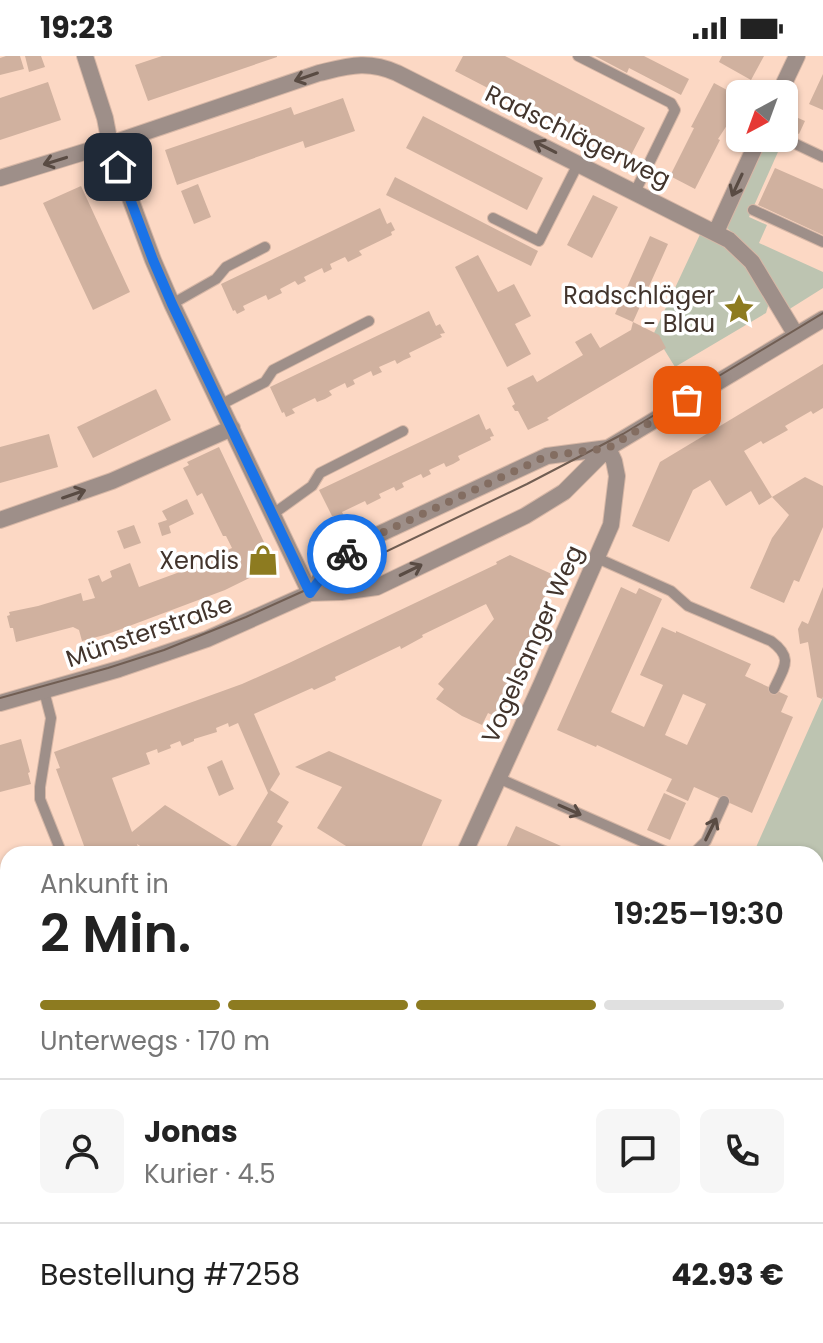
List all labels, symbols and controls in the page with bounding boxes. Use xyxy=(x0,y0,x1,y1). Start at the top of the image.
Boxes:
text: 19:23 xyxy=(40,6,114,49)
one-way arrow xyxy=(294,71,319,86)
street label: Radschlägerweg xyxy=(480,77,676,195)
north arrow xyxy=(726,80,798,152)
map controls xyxy=(726,80,798,152)
pin xyxy=(84,133,152,201)
one-way arrow xyxy=(534,139,558,155)
icon: home xyxy=(96,145,140,189)
one-way arrow xyxy=(43,155,68,169)
one-way arrow xyxy=(729,173,744,197)
place label: Radschläger - Blau xyxy=(563,279,715,340)
place icon: Radschläger - Blau xyxy=(722,292,756,326)
pin xyxy=(653,366,721,434)
icon: bag xyxy=(665,378,709,422)
one-way arrow xyxy=(61,486,86,501)
courier xyxy=(307,514,387,594)
icon: bike xyxy=(325,532,369,576)
street label: Vogelsanger Weg xyxy=(473,540,591,748)
shop icon: Xendis xyxy=(246,543,280,577)
place label: Xendis xyxy=(159,544,239,577)
one-way arrow xyxy=(399,562,423,577)
street label: Münsterstraße xyxy=(61,587,237,675)
one-way arrow xyxy=(557,803,581,818)
one-way arrow xyxy=(704,817,719,841)
text: Ankunft in xyxy=(40,866,169,902)
text: 19:25–19:30 xyxy=(614,892,784,935)
text: 2 Min. xyxy=(40,897,191,970)
text: Unterwegs · 170 m xyxy=(40,1023,270,1059)
button: person xyxy=(40,1109,124,1193)
button: chat xyxy=(596,1109,680,1193)
button: phone xyxy=(700,1109,784,1193)
text: Jonas xyxy=(144,1110,238,1153)
text: Kurier · 4.5 xyxy=(144,1156,276,1192)
text: Bestellung #7258 xyxy=(40,1253,300,1296)
text: 42.93 € xyxy=(671,1253,784,1296)

